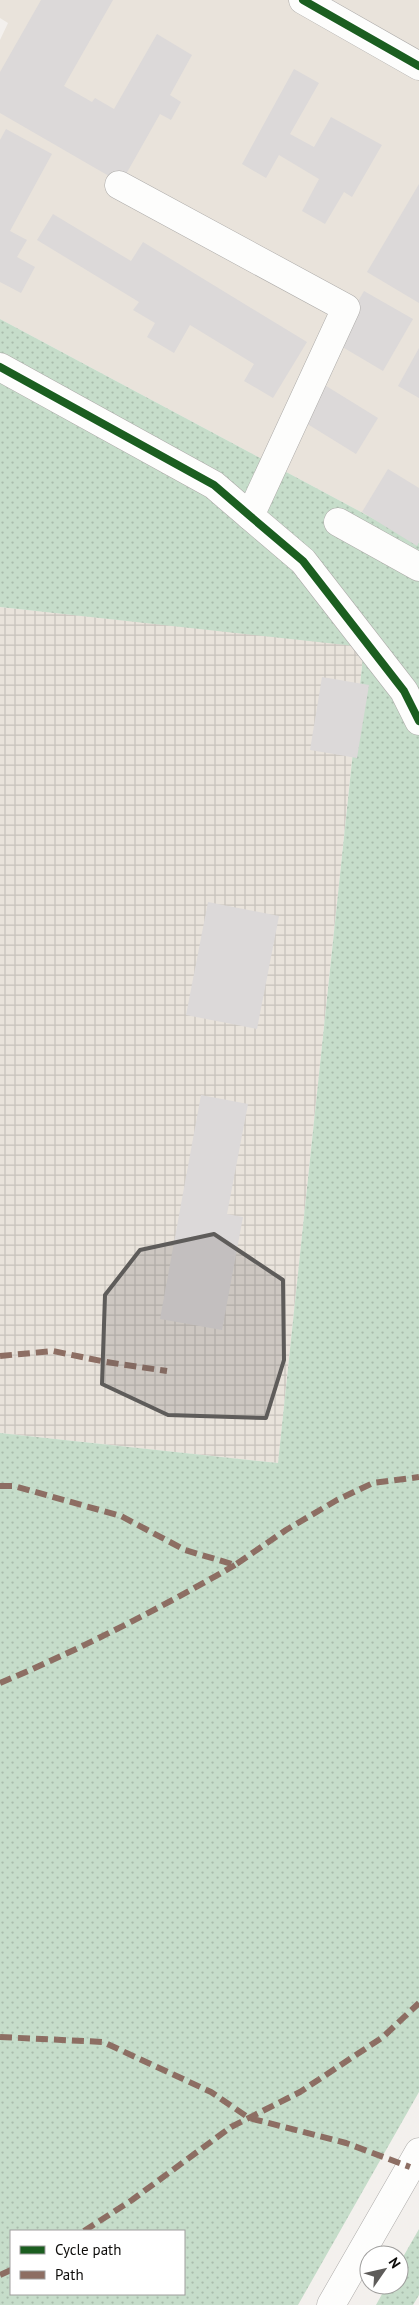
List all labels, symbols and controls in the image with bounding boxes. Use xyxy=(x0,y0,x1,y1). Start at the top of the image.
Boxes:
legend xyxy=(10,2230,185,2295)
text: Cycle path xyxy=(55,2240,121,2259)
north arrow xyxy=(359,2245,409,2295)
text: N xyxy=(385,2254,405,2272)
text: Path xyxy=(55,2265,84,2284)

